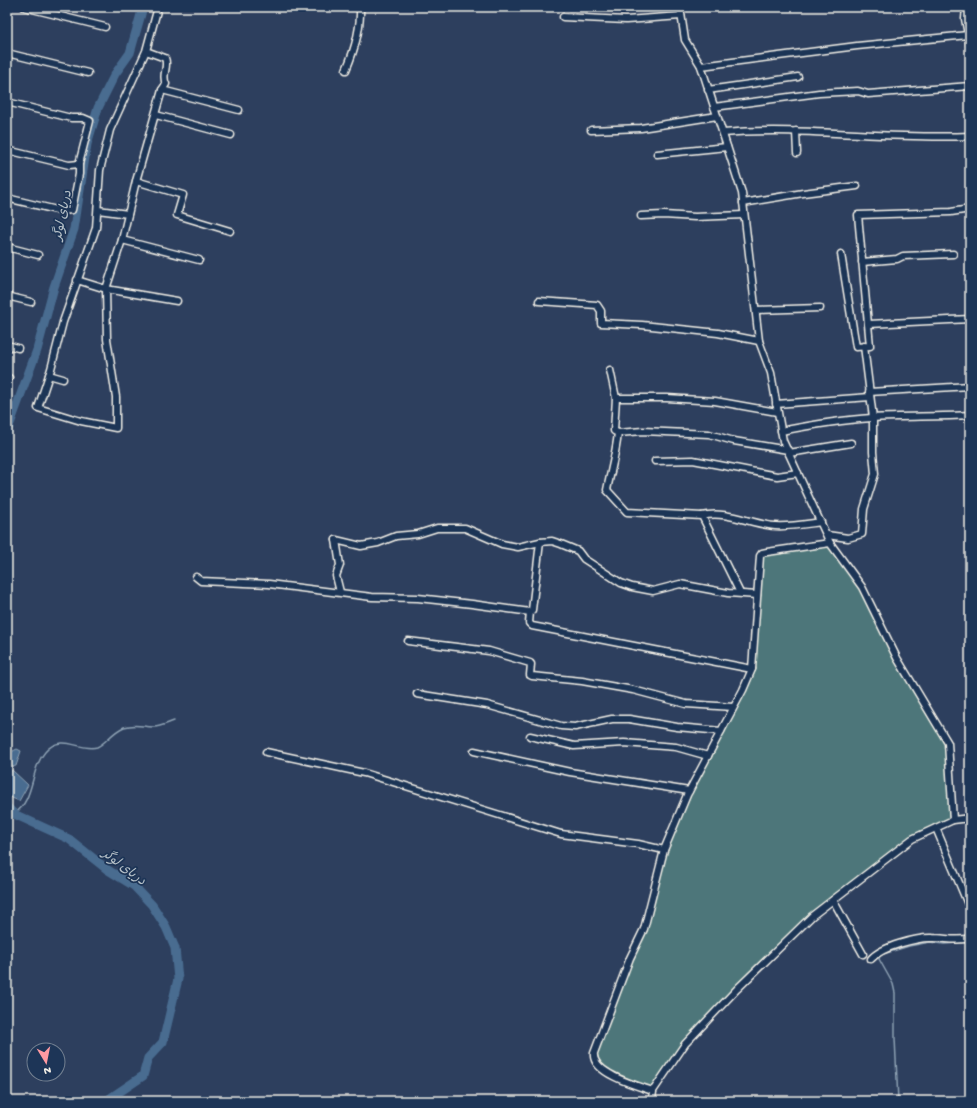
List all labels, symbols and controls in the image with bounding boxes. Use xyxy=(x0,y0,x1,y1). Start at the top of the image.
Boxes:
water label: دریای لوگر xyxy=(48,188,76,244)
water label: دریای لوگر xyxy=(97,844,150,890)
north arrow xyxy=(26,1042,66,1082)
text: N xyxy=(43,1063,52,1076)

